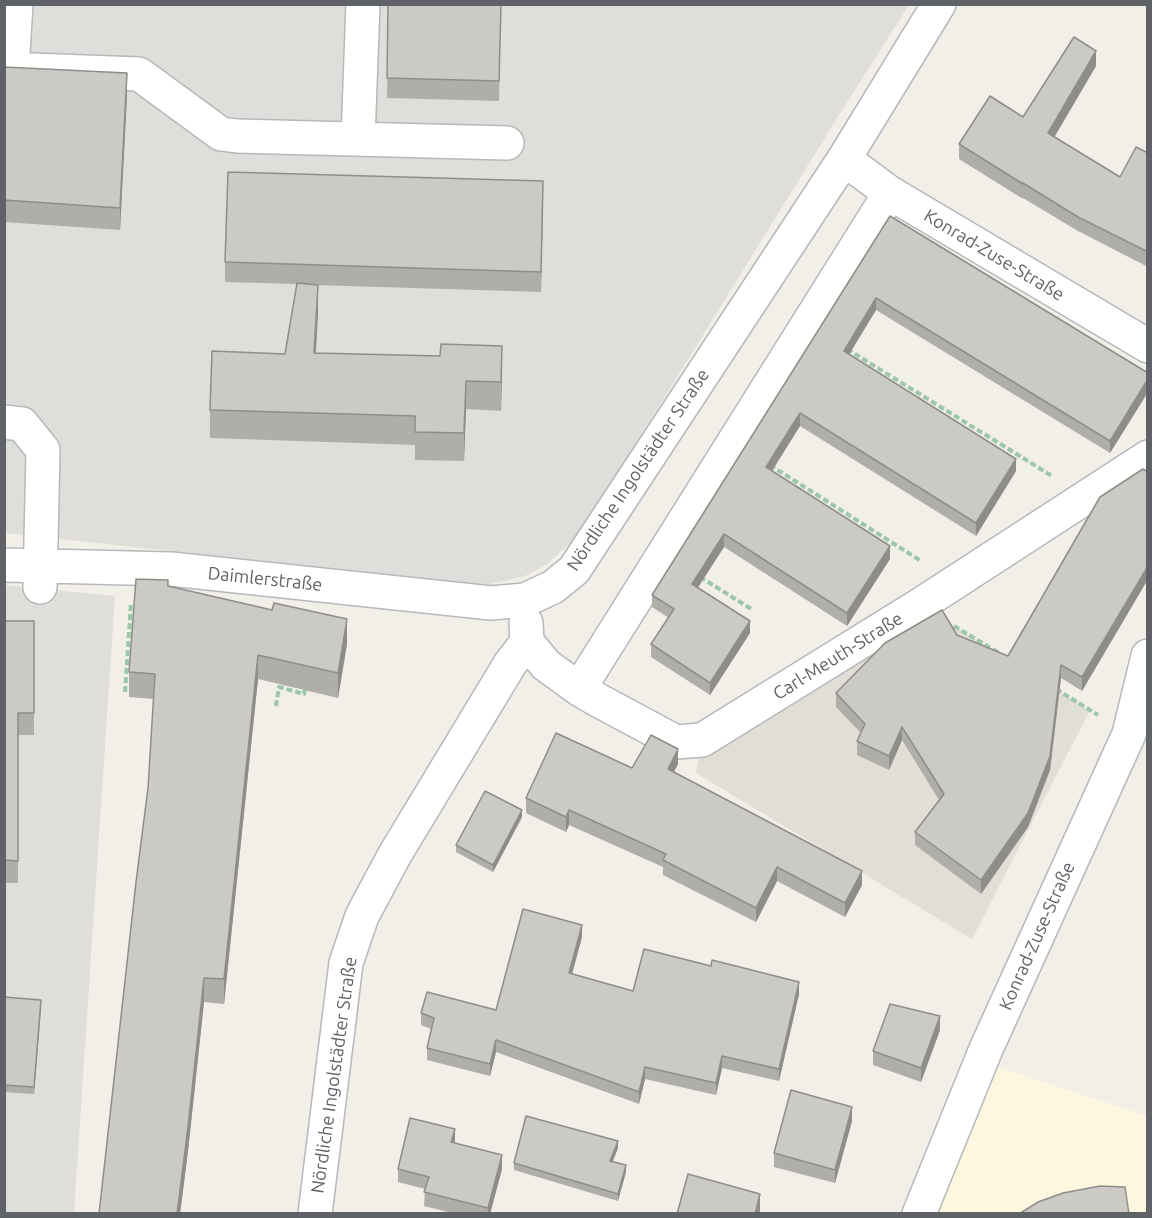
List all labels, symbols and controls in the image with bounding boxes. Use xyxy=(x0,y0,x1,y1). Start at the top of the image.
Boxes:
street label: Konrad-Zuse-Straße xyxy=(920,205,1068,305)
street label: Nördliche Ingolstädter Straße xyxy=(562,365,714,575)
street label: Daimlerstraße xyxy=(207,562,323,596)
street label: Carl-Meuth-Straße xyxy=(769,607,907,705)
street label: Konrad-Zuse-Straße xyxy=(995,859,1079,1013)
street label: Nördliche Ingolstädter Straße xyxy=(307,955,361,1195)

